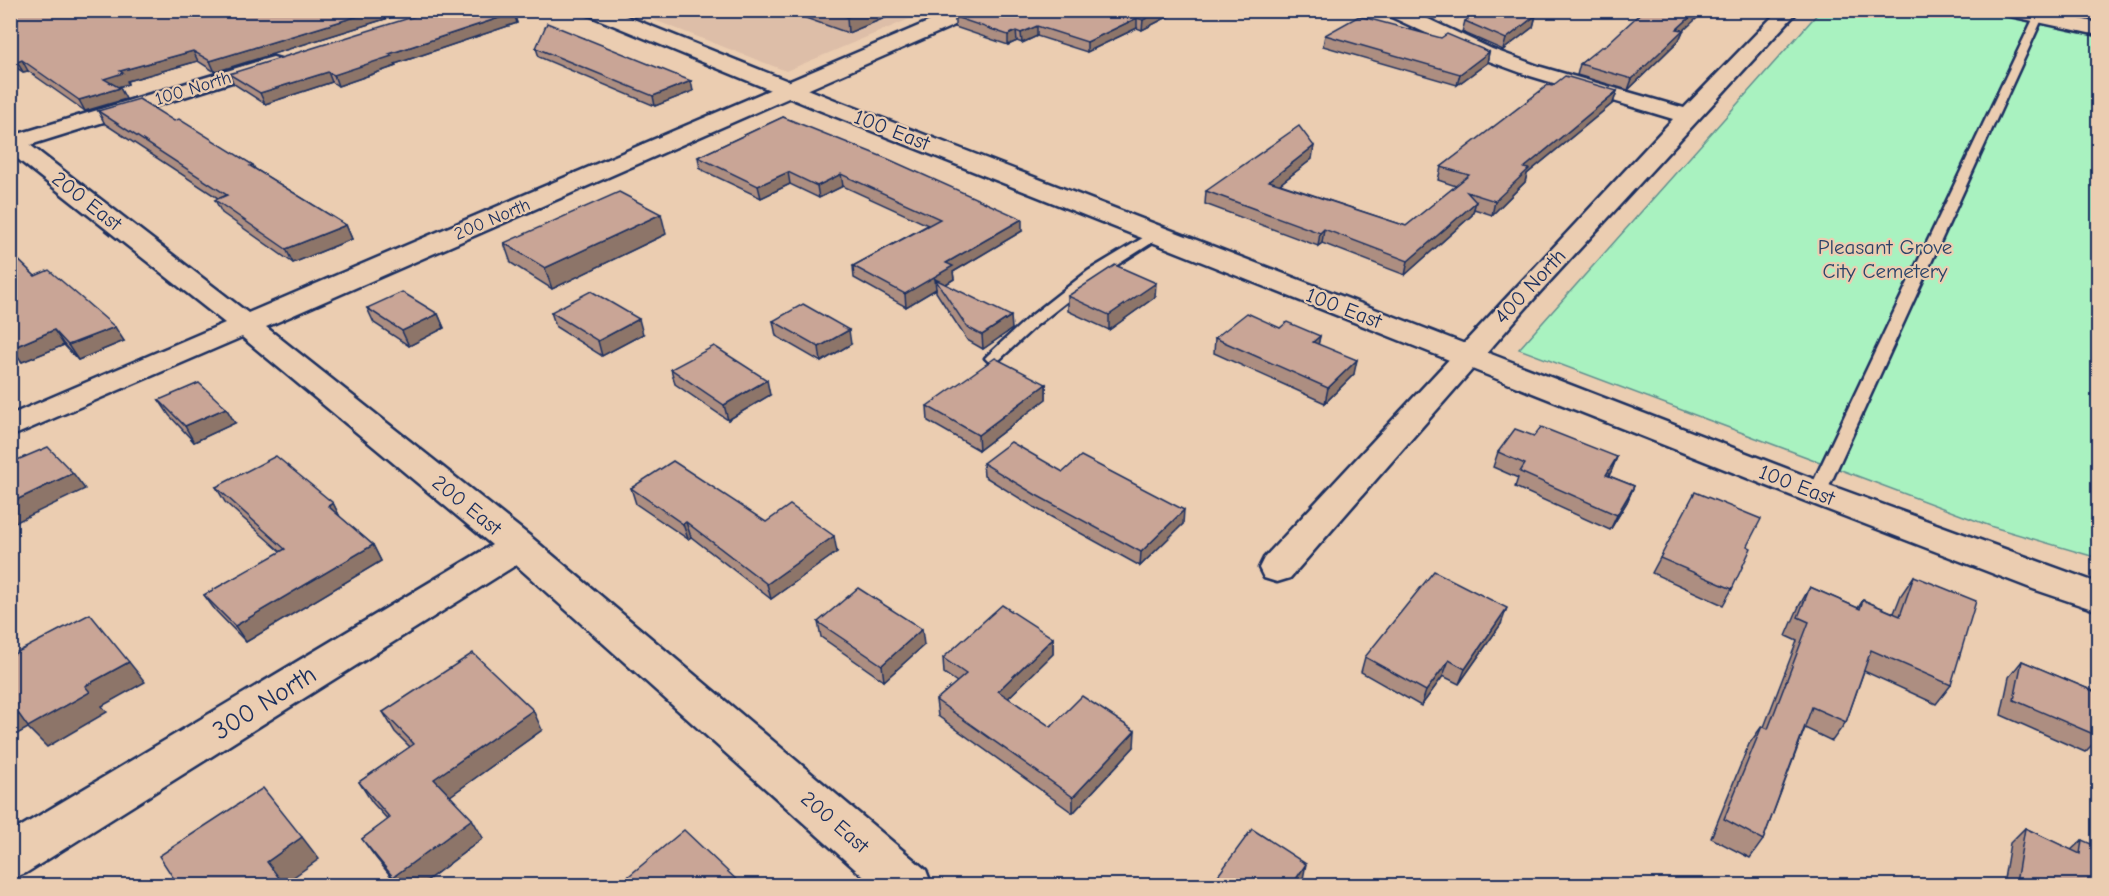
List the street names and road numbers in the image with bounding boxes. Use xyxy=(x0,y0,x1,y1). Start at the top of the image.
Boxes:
street label: 100 North xyxy=(153,67,234,110)
street label: 100 East xyxy=(851,105,934,156)
street label: 200 East xyxy=(47,166,127,236)
street label: 200 North xyxy=(451,194,533,245)
street label: 400 North xyxy=(1489,244,1571,328)
street label: 100 East xyxy=(1303,283,1386,334)
street label: 100 East xyxy=(1756,460,1839,511)
street label: 200 East xyxy=(428,470,507,541)
street label: 300 North xyxy=(207,659,322,746)
street label: 200 East xyxy=(796,786,874,859)

